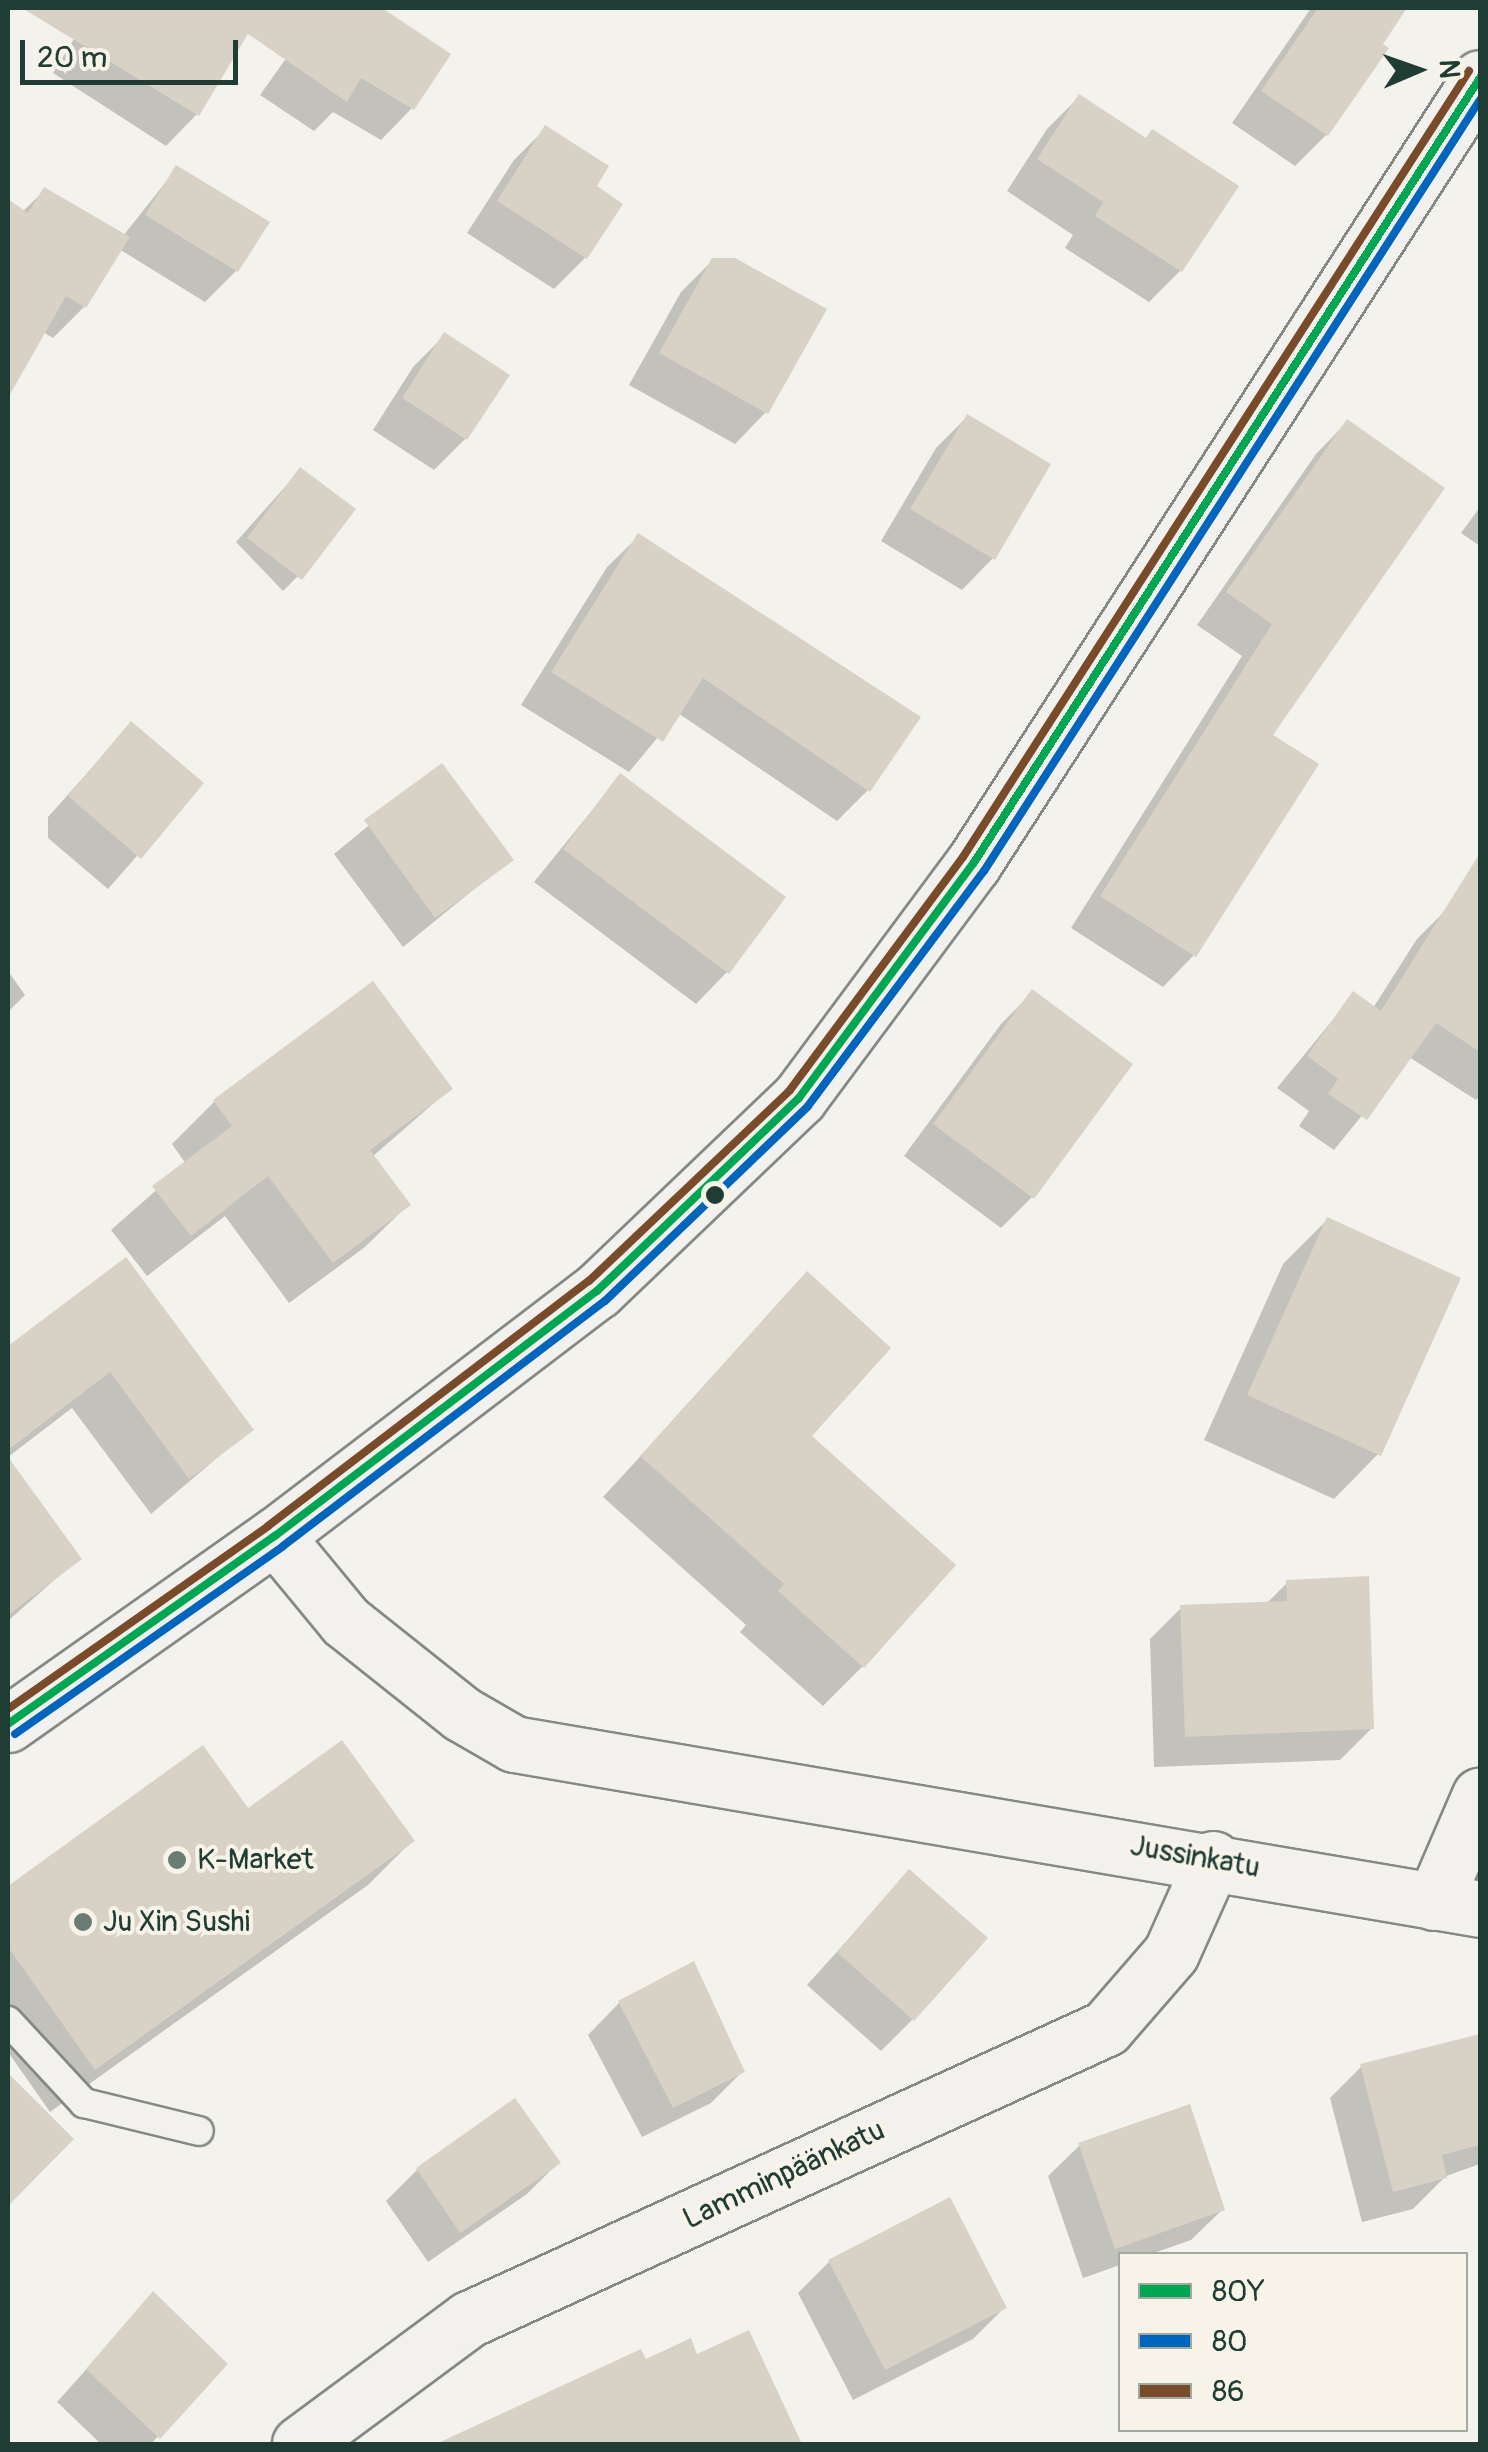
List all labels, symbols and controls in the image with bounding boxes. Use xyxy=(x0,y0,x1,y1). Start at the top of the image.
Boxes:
scale bar xyxy=(25,20,242,82)
north arrow xyxy=(1368,20,1468,120)
text: 20 m xyxy=(37,39,107,76)
text: N xyxy=(1431,59,1466,79)
unlabelled marker xyxy=(705,1185,725,1205)
street label: Jussinkatu xyxy=(1127,1828,1263,1886)
place label: K-Market xyxy=(197,1842,314,1878)
marker: K-Market xyxy=(166,1849,188,1871)
place label: Ju Xin Sushi xyxy=(103,1904,250,1940)
marker: Ju Xin Sushi xyxy=(72,1911,94,1933)
street label: Lamminpäänkatu xyxy=(677,2112,891,2238)
legend xyxy=(1118,2252,1468,2432)
text: 80Y xyxy=(1212,2273,1265,2310)
text: 80 xyxy=(1212,2323,1248,2360)
text: 86 xyxy=(1212,2373,1245,2410)

